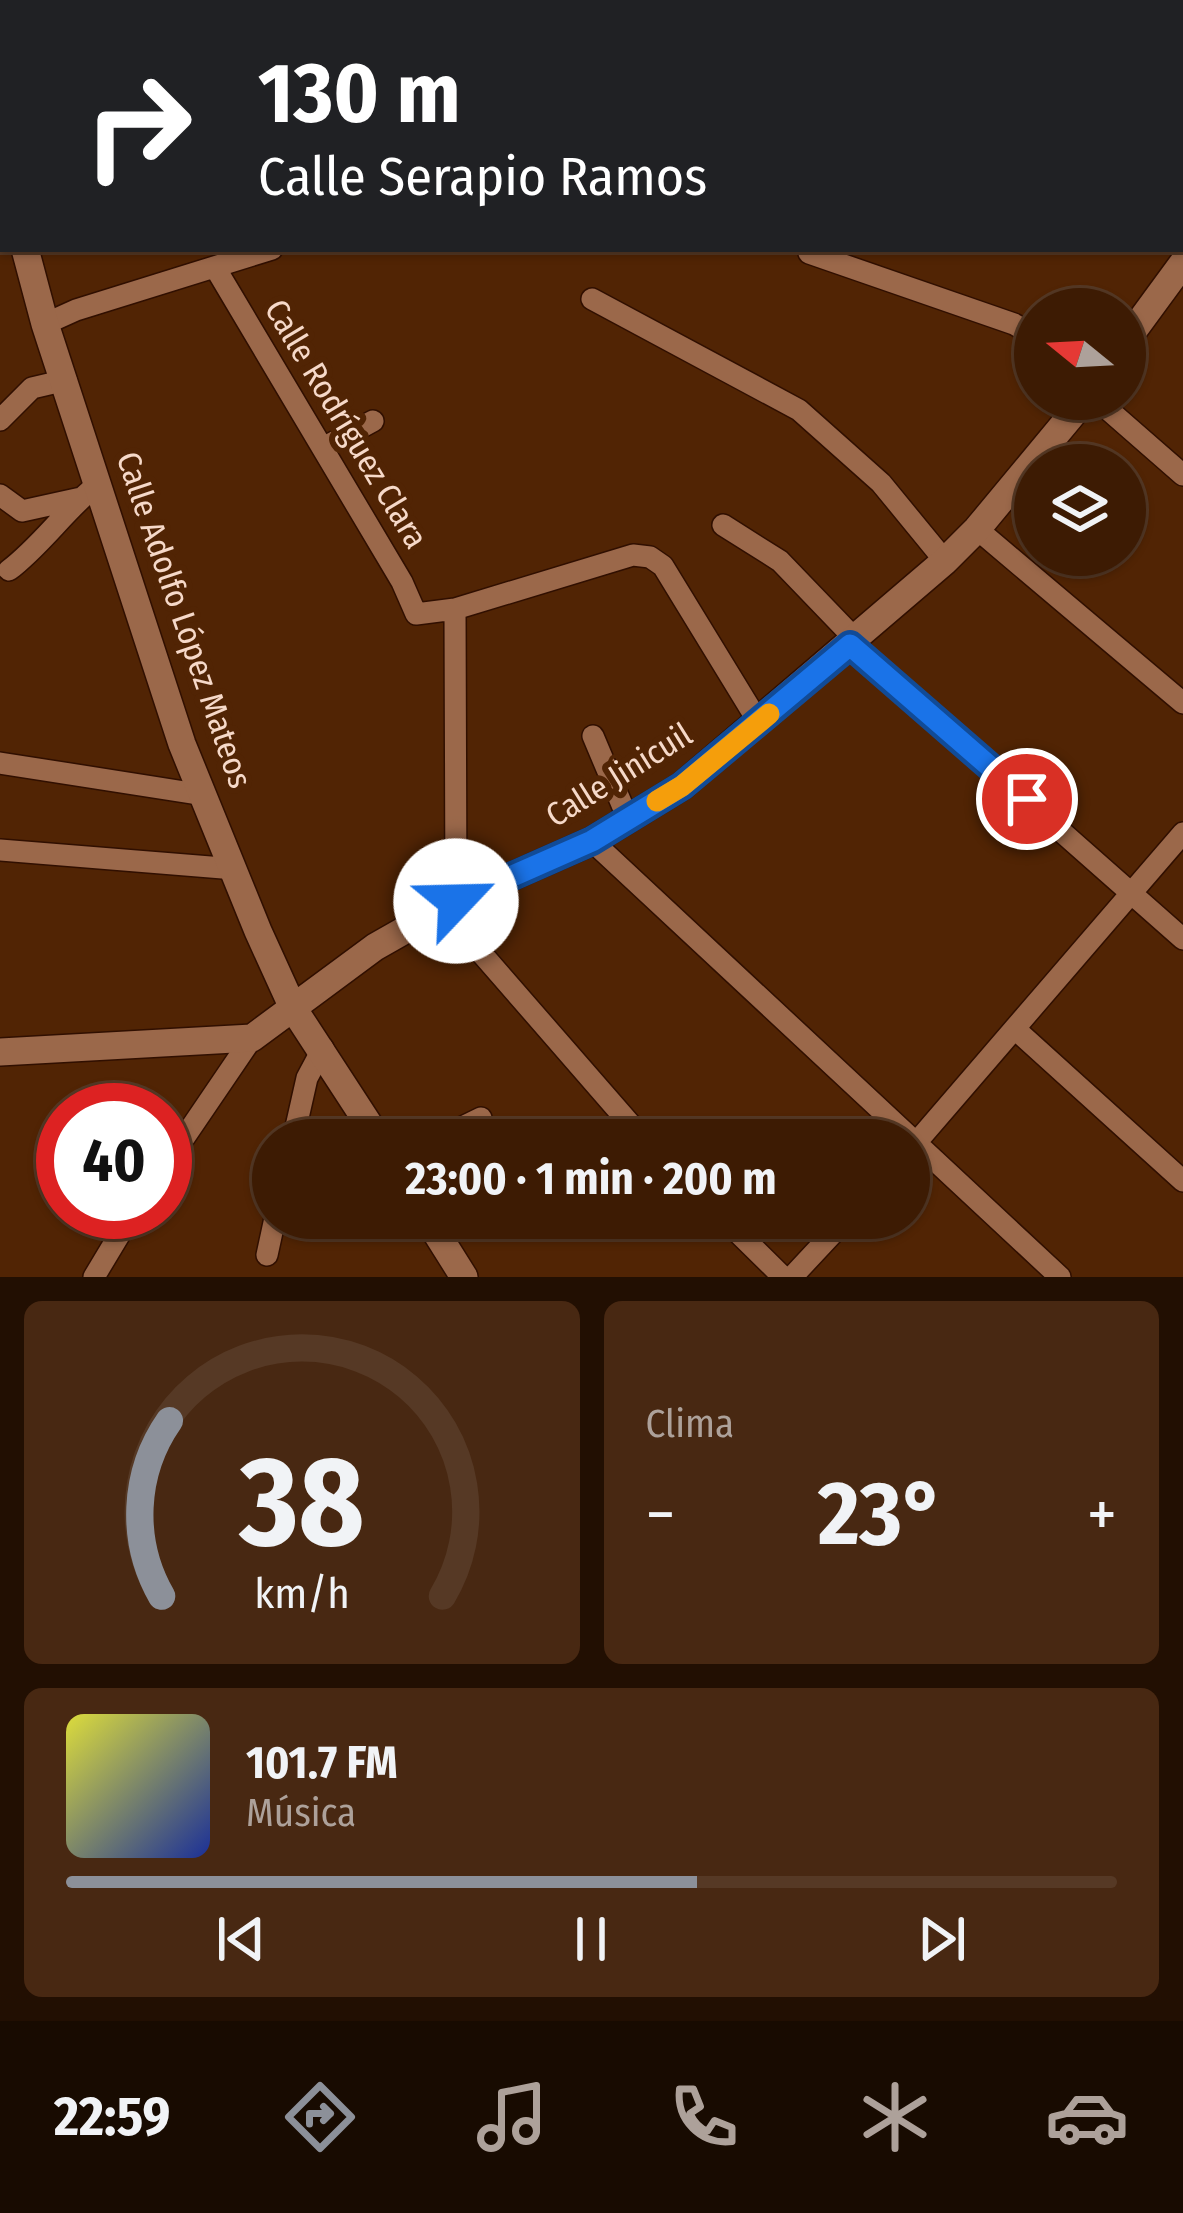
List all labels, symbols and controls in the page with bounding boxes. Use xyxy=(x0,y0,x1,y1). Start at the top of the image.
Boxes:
text: 130 m xyxy=(258,43,461,144)
icon: right xyxy=(60,48,216,204)
text: Calle Serapio Ramos xyxy=(258,145,707,209)
north arrow xyxy=(1014,288,1146,420)
map controls xyxy=(1014,288,1146,576)
street label: Calle Rodríguez Clara xyxy=(256,292,436,556)
button: layers xyxy=(1014,444,1146,576)
street label: Calle Adolfo López Mateos xyxy=(108,447,260,793)
street label: Calle Jinicuil xyxy=(539,714,700,836)
pin xyxy=(976,748,1078,850)
icon: arrive xyxy=(994,766,1060,832)
position arrow xyxy=(393,838,519,964)
speed limit sign: 40 xyxy=(36,1083,192,1239)
text: 23:00 · 1 min · 200 m xyxy=(405,1152,777,1206)
text: Clima xyxy=(646,1401,734,1447)
text: 38 xyxy=(238,1428,364,1578)
text: 23° xyxy=(818,1460,944,1568)
text: − xyxy=(646,1475,675,1554)
text: + xyxy=(1087,1475,1117,1554)
text: km/h xyxy=(254,1567,350,1618)
text: 101.7 FM xyxy=(246,1736,398,1790)
text: Música xyxy=(246,1790,356,1836)
icon: previous xyxy=(208,1906,274,1972)
icon: pause xyxy=(558,1906,624,1972)
icon: next xyxy=(909,1906,975,1972)
icon: directions xyxy=(278,2075,362,2159)
icon: music xyxy=(470,2075,554,2159)
icon: phone xyxy=(662,2075,746,2159)
icon: climate xyxy=(853,2075,937,2159)
icon: car xyxy=(1045,2075,1129,2159)
text: 22:59 xyxy=(54,2085,170,2149)

